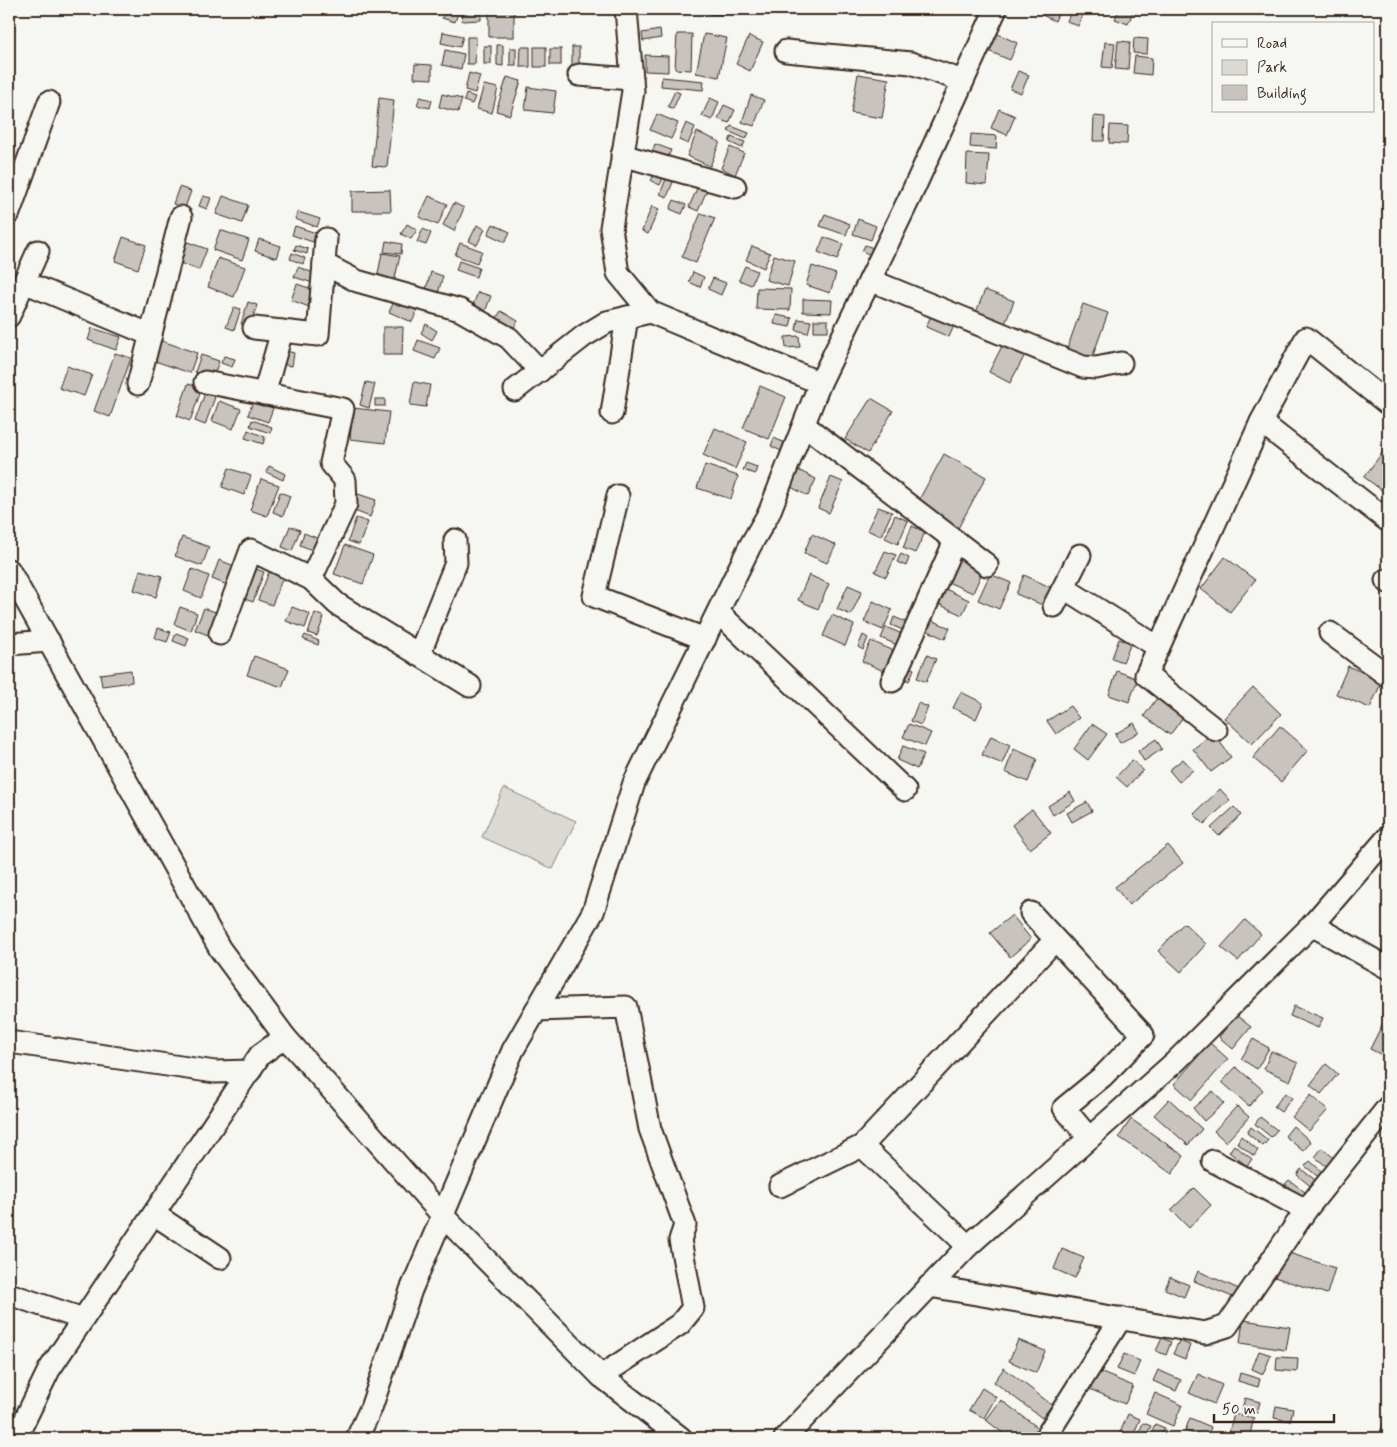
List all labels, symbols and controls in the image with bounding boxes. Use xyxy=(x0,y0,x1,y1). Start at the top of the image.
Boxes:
legend xyxy=(1212,22,1374,112)
text: Road xyxy=(1257,34,1287,54)
text: Park xyxy=(1257,58,1287,78)
text: Building xyxy=(1257,84,1307,105)
scale bar xyxy=(1214,1392,1334,1424)
text: 50 m xyxy=(1222,1400,1256,1420)

